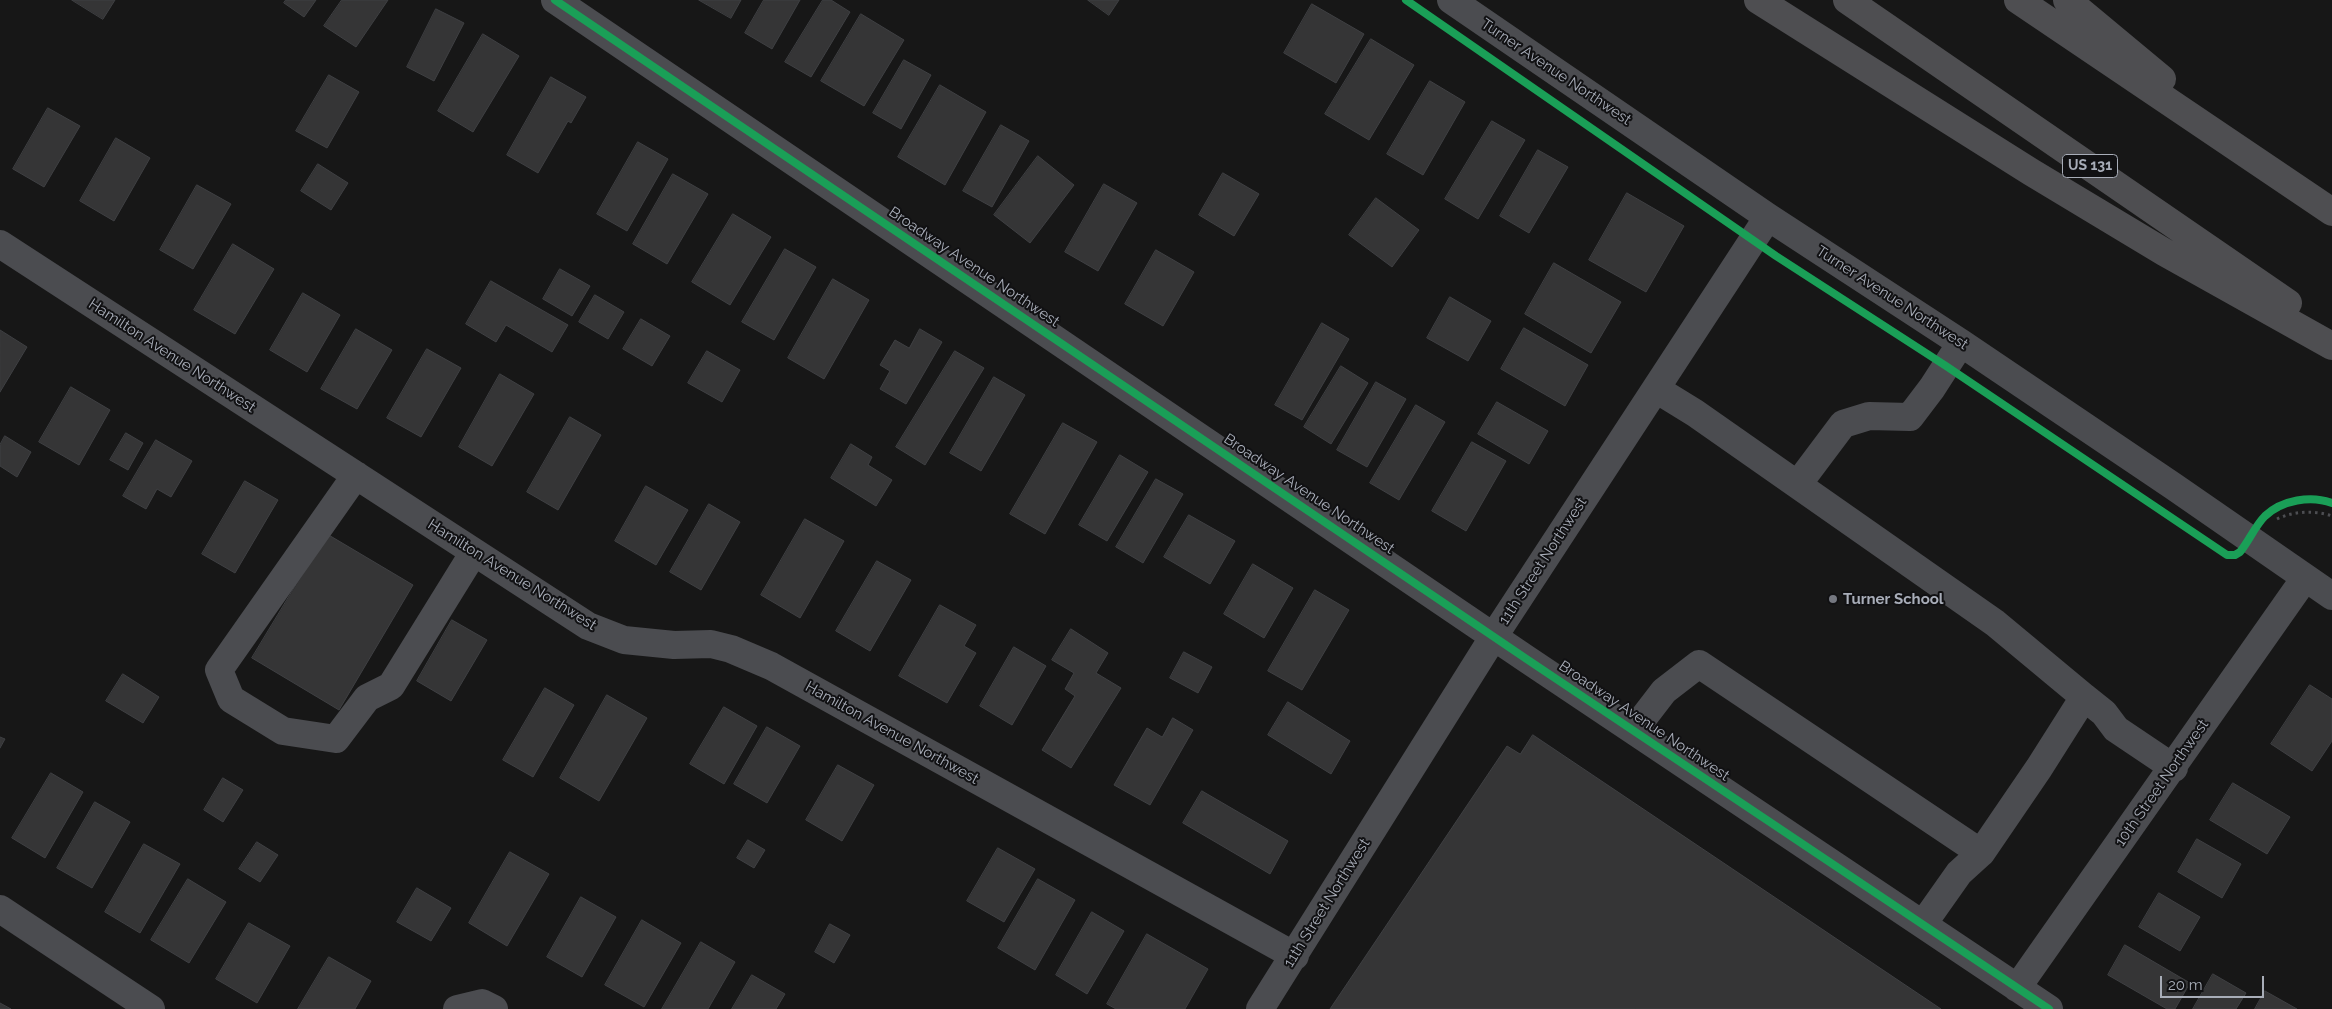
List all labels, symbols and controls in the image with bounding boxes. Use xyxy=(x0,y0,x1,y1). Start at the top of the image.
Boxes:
street label: Turner Avenue Northwest xyxy=(1477,15,1635,129)
road number: US 131 xyxy=(2062,154,2118,178)
street label: Broadway Avenue Northwest xyxy=(885,203,1063,331)
street label: Turner Avenue Northwest xyxy=(1813,242,1971,354)
street label: Hamilton Avenue Northwest xyxy=(85,295,259,417)
street label: Broadway Avenue Northwest xyxy=(1220,430,1398,558)
street label: 11th Street Northwest xyxy=(1495,494,1591,628)
street label: Hamilton Avenue Northwest xyxy=(424,516,600,634)
place label: Turner School xyxy=(1843,590,1944,608)
marker: Turner School xyxy=(1827,593,1839,605)
street label: Broadway Avenue Northwest xyxy=(1555,657,1733,785)
street label: Hamilton Avenue Northwest xyxy=(802,678,982,788)
street label: 10th Street Northwest xyxy=(2111,716,2213,850)
street label: 11th Street Northwest xyxy=(1280,835,1374,971)
scale bar xyxy=(2162,966,2266,998)
text: 20 m xyxy=(2168,976,2203,994)

